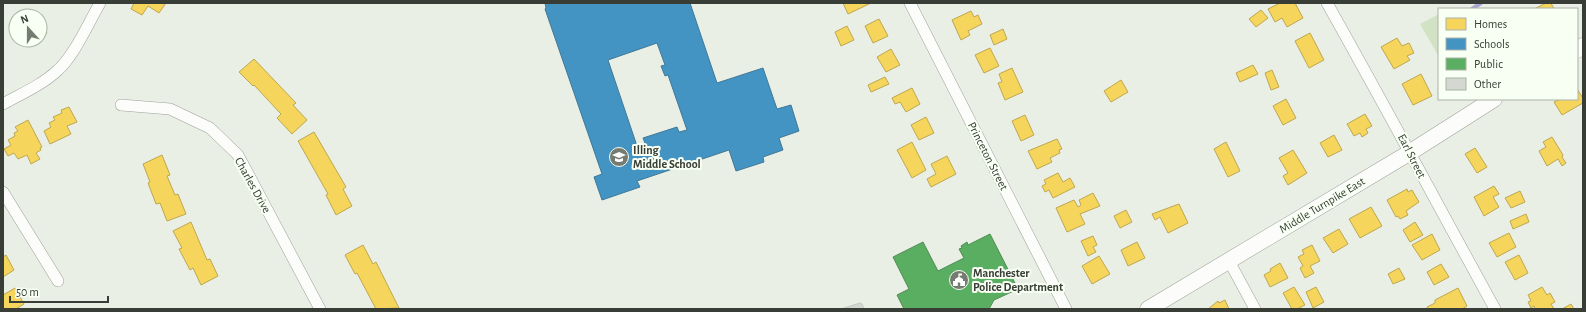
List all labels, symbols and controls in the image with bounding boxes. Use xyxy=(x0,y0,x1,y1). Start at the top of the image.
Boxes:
north arrow xyxy=(8,8,48,48)
legend xyxy=(1438,8,1578,100)
text: N xyxy=(19,13,30,26)
text: Homes xyxy=(1474,18,1507,30)
text: Schools xyxy=(1474,38,1509,50)
text: Public xyxy=(1474,58,1503,70)
text: Other xyxy=(1474,78,1501,90)
street label: Princeton Street xyxy=(966,120,1010,192)
street label: Earl Street xyxy=(1396,132,1428,180)
place label: Illing Middle School xyxy=(633,144,701,170)
school or university icon: Illing Middle School xyxy=(608,146,630,168)
street label: Charles Drive xyxy=(233,155,273,215)
street label: Middle Turnpike East xyxy=(1277,175,1367,235)
place label: Manchester Police Department xyxy=(973,267,1063,293)
public building icon: Manchester Police Department xyxy=(948,269,970,291)
scale bar xyxy=(10,278,108,304)
text: 50 m xyxy=(16,286,39,298)

